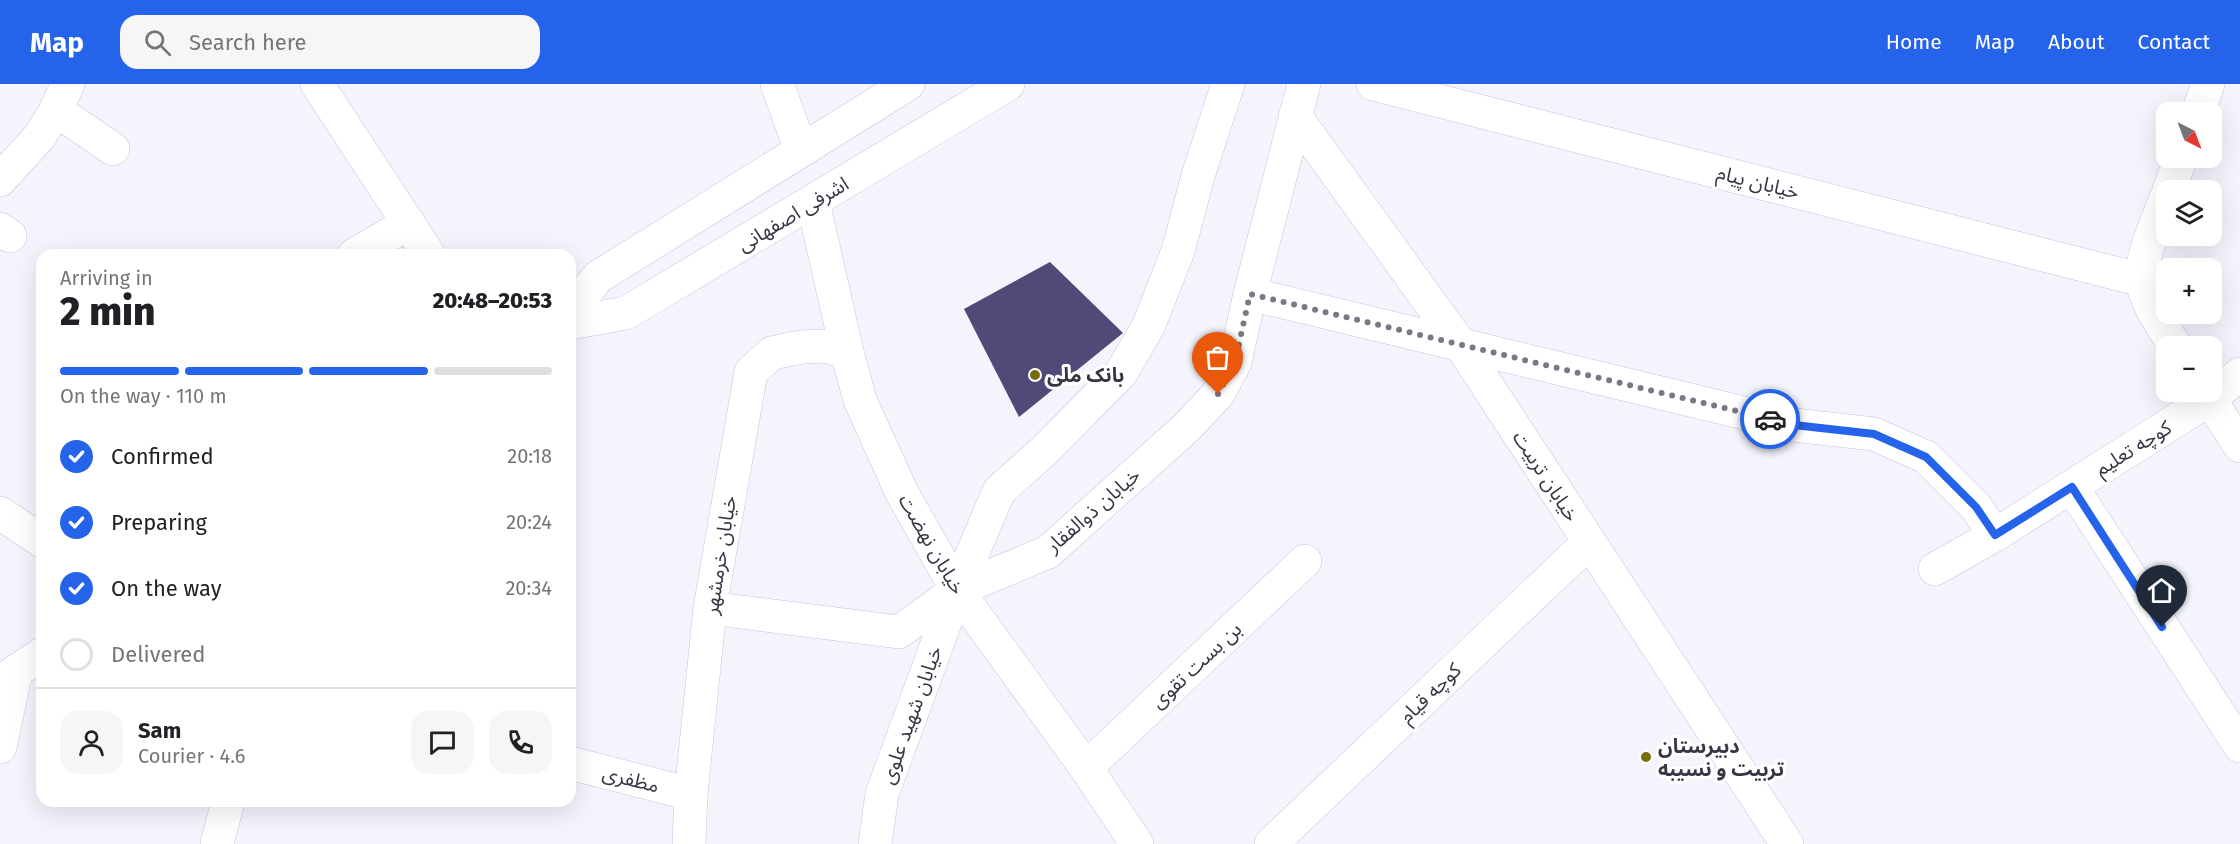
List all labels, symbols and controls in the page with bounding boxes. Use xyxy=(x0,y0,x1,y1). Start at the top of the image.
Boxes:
search box xyxy=(120,15,540,69)
text: Map xyxy=(30,26,84,59)
icon: search xyxy=(141,26,174,59)
text: Search here xyxy=(189,29,307,56)
text: Home xyxy=(1886,29,1942,55)
text: Map xyxy=(1975,29,2015,55)
text: About xyxy=(2048,29,2105,55)
text: Contact xyxy=(2138,29,2210,55)
north arrow xyxy=(2156,102,2222,168)
map controls xyxy=(2156,102,2222,402)
street label: خیابان پیام xyxy=(1714,160,1802,207)
street label: اشرفی اصفهانی xyxy=(733,171,853,257)
button: layers xyxy=(2156,180,2222,246)
button: + xyxy=(2156,258,2222,324)
text: Arriving in xyxy=(60,266,153,290)
text: 20:48–20:53 xyxy=(433,287,552,314)
text: 2 min xyxy=(60,289,156,335)
pin xyxy=(1192,332,1243,394)
button: − xyxy=(2156,336,2222,402)
icon: bag xyxy=(1201,341,1234,374)
place label: بانک ملی xyxy=(1047,363,1124,387)
marker: بانک ملی xyxy=(1028,368,1042,382)
text: On the way · 110 m xyxy=(60,384,227,408)
courier xyxy=(1740,389,1800,449)
icon: car xyxy=(1754,403,1787,436)
street label: کوچه تعلیم xyxy=(2090,415,2178,483)
street label: خیابان تربیت xyxy=(1508,426,1584,526)
icon: check xyxy=(60,440,93,473)
text: Confirmed xyxy=(111,443,214,470)
text: 20:18 xyxy=(507,444,552,468)
street label: خیابان ذوالفقار xyxy=(1040,463,1145,558)
street label: خیابان نهضت xyxy=(894,490,970,598)
street label: خیابان خرمشهر xyxy=(699,494,741,617)
icon: check xyxy=(60,506,93,539)
text: Preparing xyxy=(111,509,207,536)
text: 20:24 xyxy=(506,510,552,534)
pin xyxy=(2136,565,2187,627)
icon: check xyxy=(60,572,93,605)
icon: home xyxy=(2145,574,2178,607)
text: On the way xyxy=(111,575,222,602)
text: 20:34 xyxy=(505,576,552,600)
street label: بن بست تقوی xyxy=(1146,617,1246,713)
text: Delivered xyxy=(111,641,206,668)
street label: خیابان شهید علوی xyxy=(875,643,947,787)
street label: کوچه قیام xyxy=(1394,657,1468,730)
button: person xyxy=(60,711,123,774)
button: chat xyxy=(411,711,474,774)
button: phone xyxy=(489,711,552,774)
text: Sam xyxy=(138,717,181,744)
place label: دبیرستان تربیت و نسیبه xyxy=(1658,734,1784,781)
text: Courier · 4.6 xyxy=(138,744,245,768)
marker: دبیرستان تربیت و نسیبه xyxy=(1639,750,1653,764)
street label: مظفری xyxy=(600,760,662,798)

